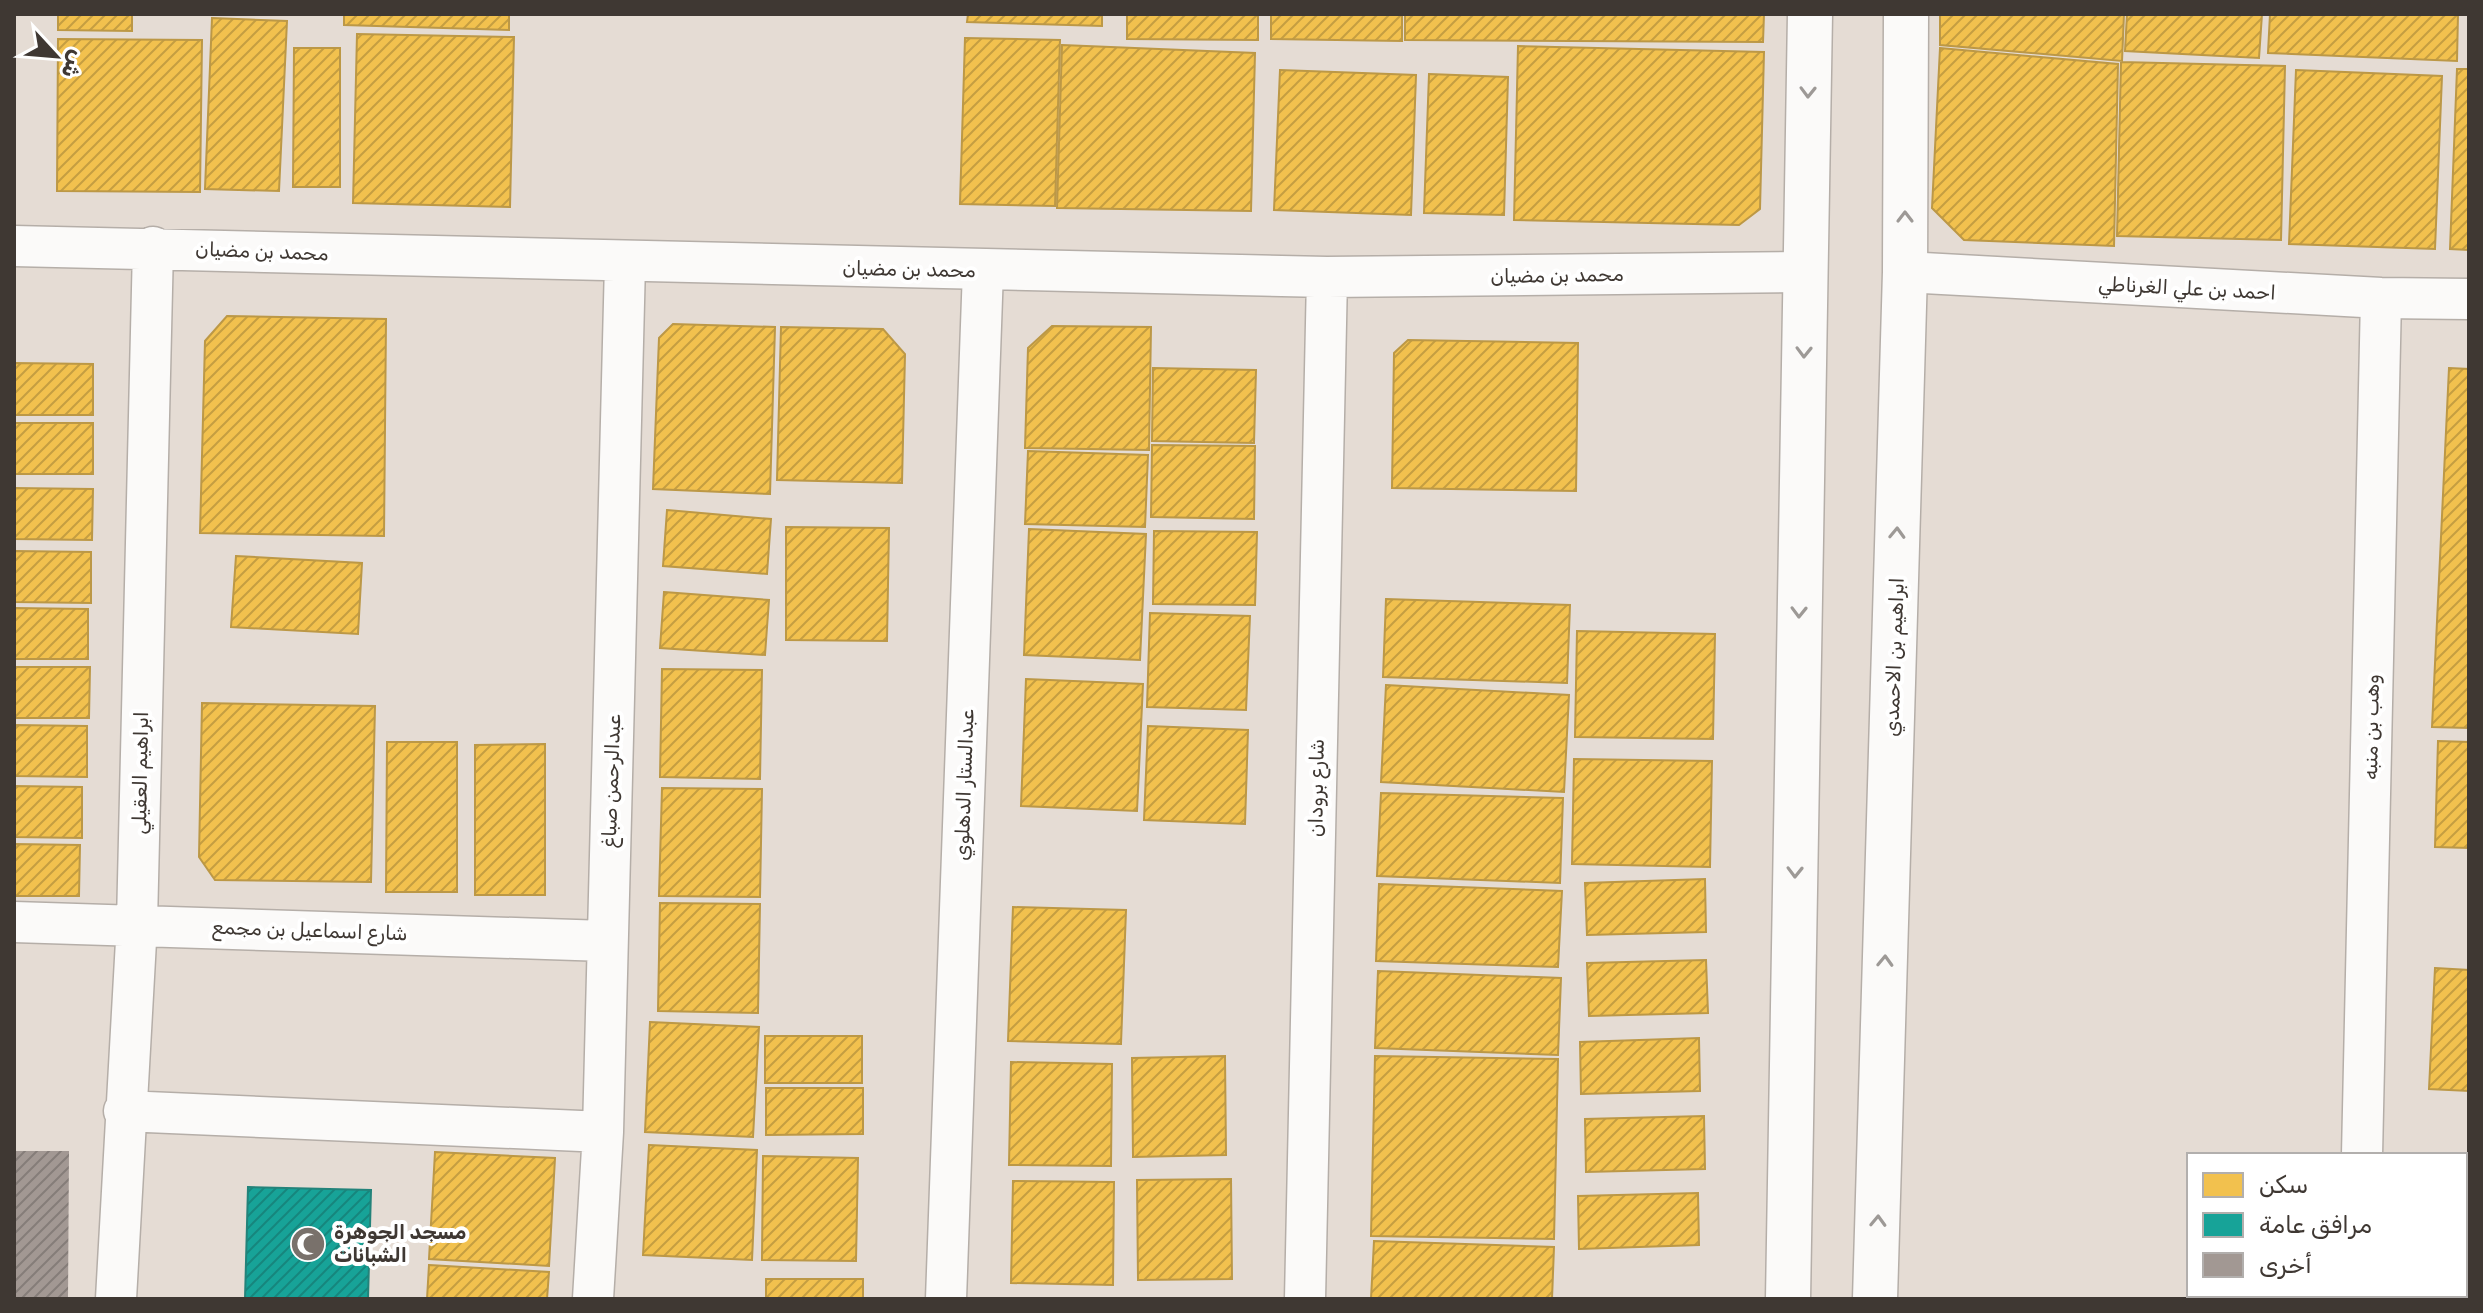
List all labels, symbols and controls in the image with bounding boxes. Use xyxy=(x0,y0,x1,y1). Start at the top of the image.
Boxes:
north arrow xyxy=(16,16,96,96)
text: ش xyxy=(55,46,92,83)
one-way arrow xyxy=(1800,86,1817,99)
one-way arrow xyxy=(1896,210,1914,223)
street label: محمد بن مضيان xyxy=(195,237,329,265)
street label: محمد بن مضيان xyxy=(842,256,976,282)
street label: محمد بن مضيان xyxy=(1490,262,1624,288)
street label: احمد بن علي الغرناطي xyxy=(2097,271,2277,308)
one-way arrow xyxy=(1795,346,1813,359)
one-way arrow xyxy=(1889,526,1906,539)
street label: ابراهيم بن الاحمدي xyxy=(1879,577,1911,737)
one-way arrow xyxy=(1791,606,1808,619)
street label: وهب بن منبه xyxy=(2358,674,2384,780)
street label: عبدالستار الدهلوي xyxy=(949,709,981,861)
street label: ابراهيم العقيلي xyxy=(127,711,156,835)
street label: عبدالرحمن صباغ xyxy=(597,714,627,848)
street label: شارع برودان xyxy=(1303,739,1331,837)
one-way arrow xyxy=(1786,866,1804,879)
street label: شارع اسماعيل بن مجمع xyxy=(212,915,408,947)
one-way arrow xyxy=(1876,954,1894,967)
legend xyxy=(2187,1153,2467,1297)
text: سكن xyxy=(2259,1171,2308,1199)
text: مرافق عامة xyxy=(2259,1211,2372,1239)
one-way arrow xyxy=(1869,1214,1886,1227)
place label: مسجد الجوهرة الشبانات xyxy=(334,1220,466,1267)
mosque icon: مسجد الجوهرة الشبانات xyxy=(289,1225,327,1263)
text: أخرى xyxy=(2259,1251,2312,1279)

